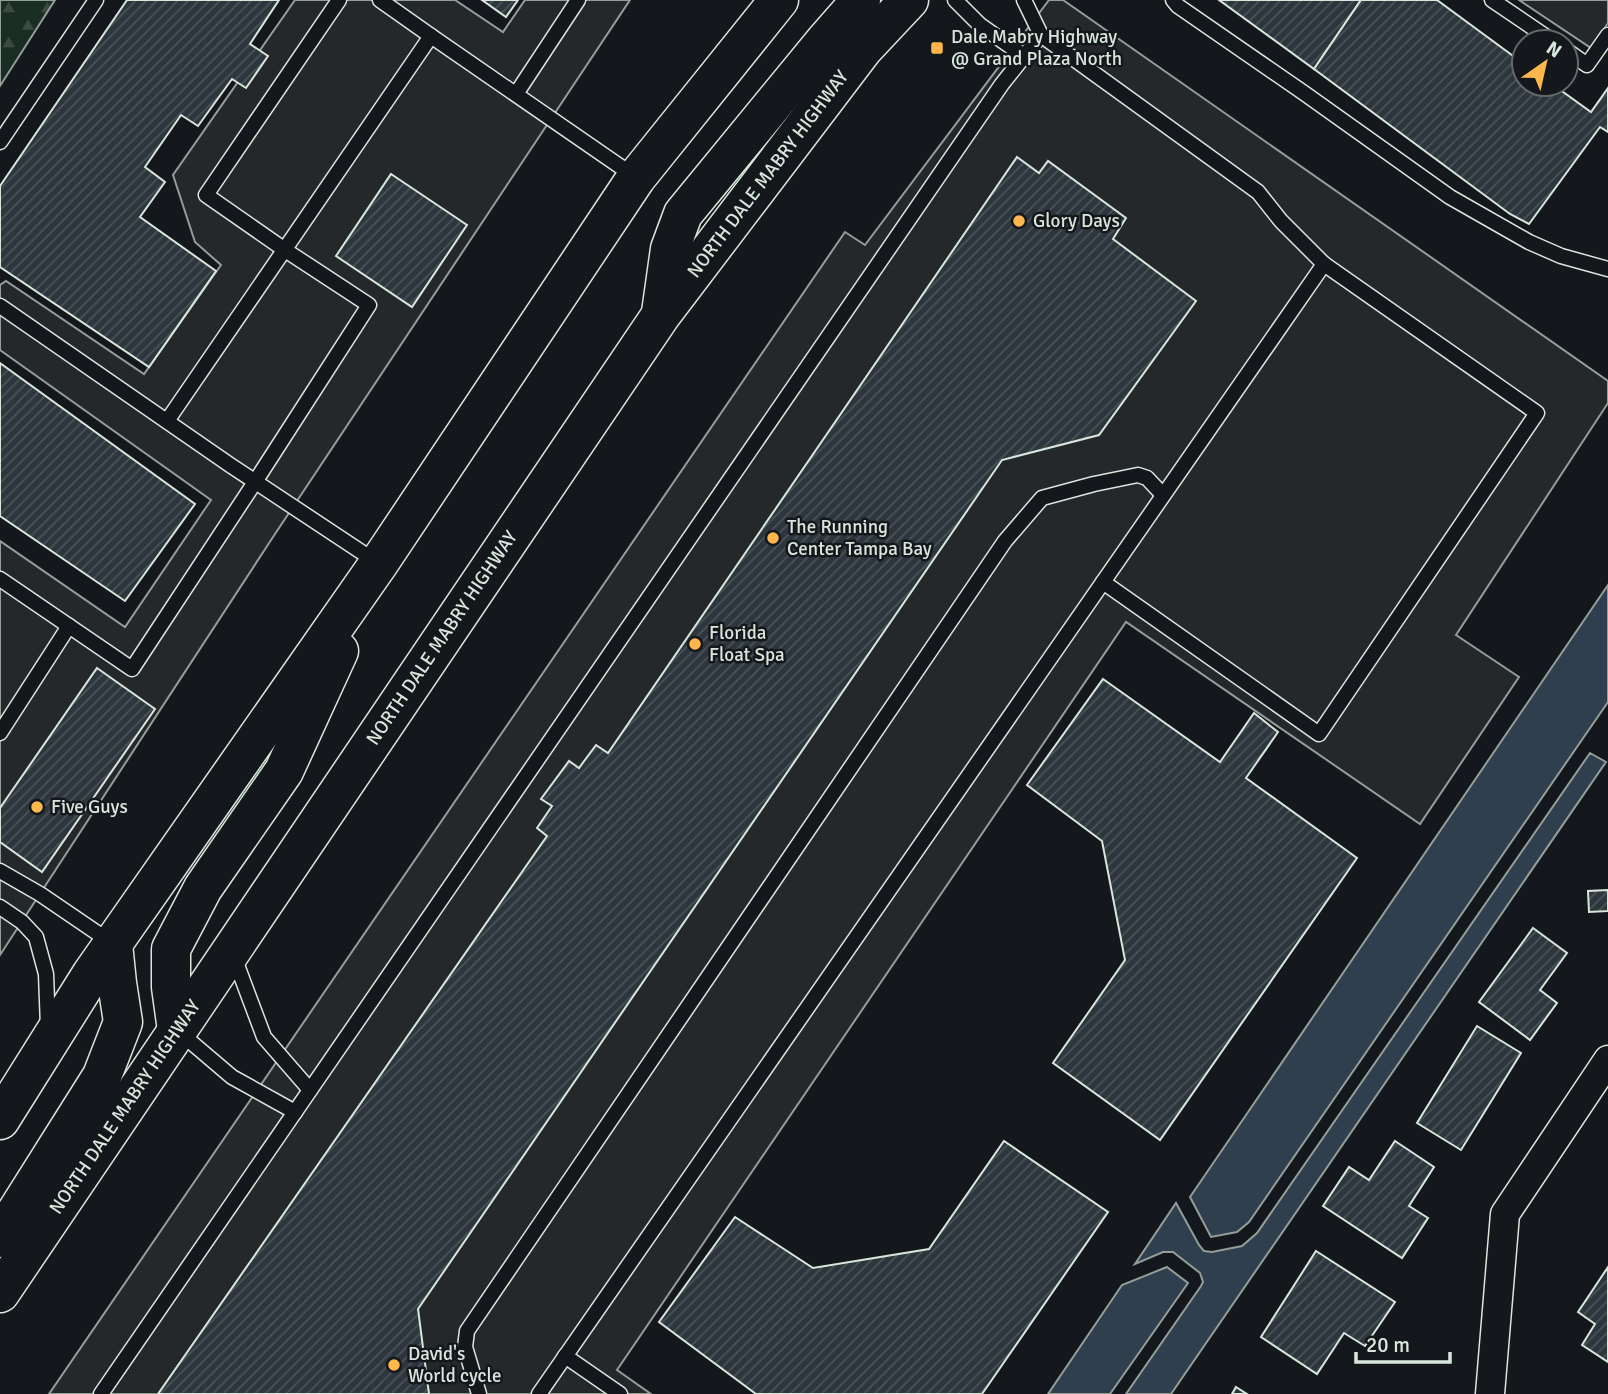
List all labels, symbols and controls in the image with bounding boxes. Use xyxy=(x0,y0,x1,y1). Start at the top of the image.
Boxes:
place label: Dale Mabry Highway @ Grand Plaza North xyxy=(951,25,1122,71)
north arrow xyxy=(1510,28,1580,98)
text: N xyxy=(1542,36,1566,63)
marker: Dale Mabry Highway @ Grand Plaza North xyxy=(929,40,945,56)
street label: NORTH DALE MABRY HIGHWAY xyxy=(682,65,854,283)
place label: Glory Days xyxy=(1033,209,1120,233)
marker: Glory Days xyxy=(1011,213,1027,229)
place label: The Running Center Tampa Bay xyxy=(787,515,932,561)
street label: NORTH DALE MABRY HIGHWAY xyxy=(361,526,523,750)
marker: The Running Center Tampa Bay xyxy=(765,530,781,546)
place label: Florida Float Spa xyxy=(709,621,785,667)
marker: Florida Float Spa xyxy=(687,636,703,652)
place label: Five Guys xyxy=(51,795,128,819)
marker: Five Guys xyxy=(29,799,45,815)
street label: NORTH DALE MABRY HIGHWAY xyxy=(44,995,206,1219)
scale bar xyxy=(1356,1320,1450,1364)
text: 20 m xyxy=(1366,1332,1410,1358)
place label: David's World cycle xyxy=(408,1342,501,1388)
marker: David's World cycle xyxy=(386,1357,402,1373)

